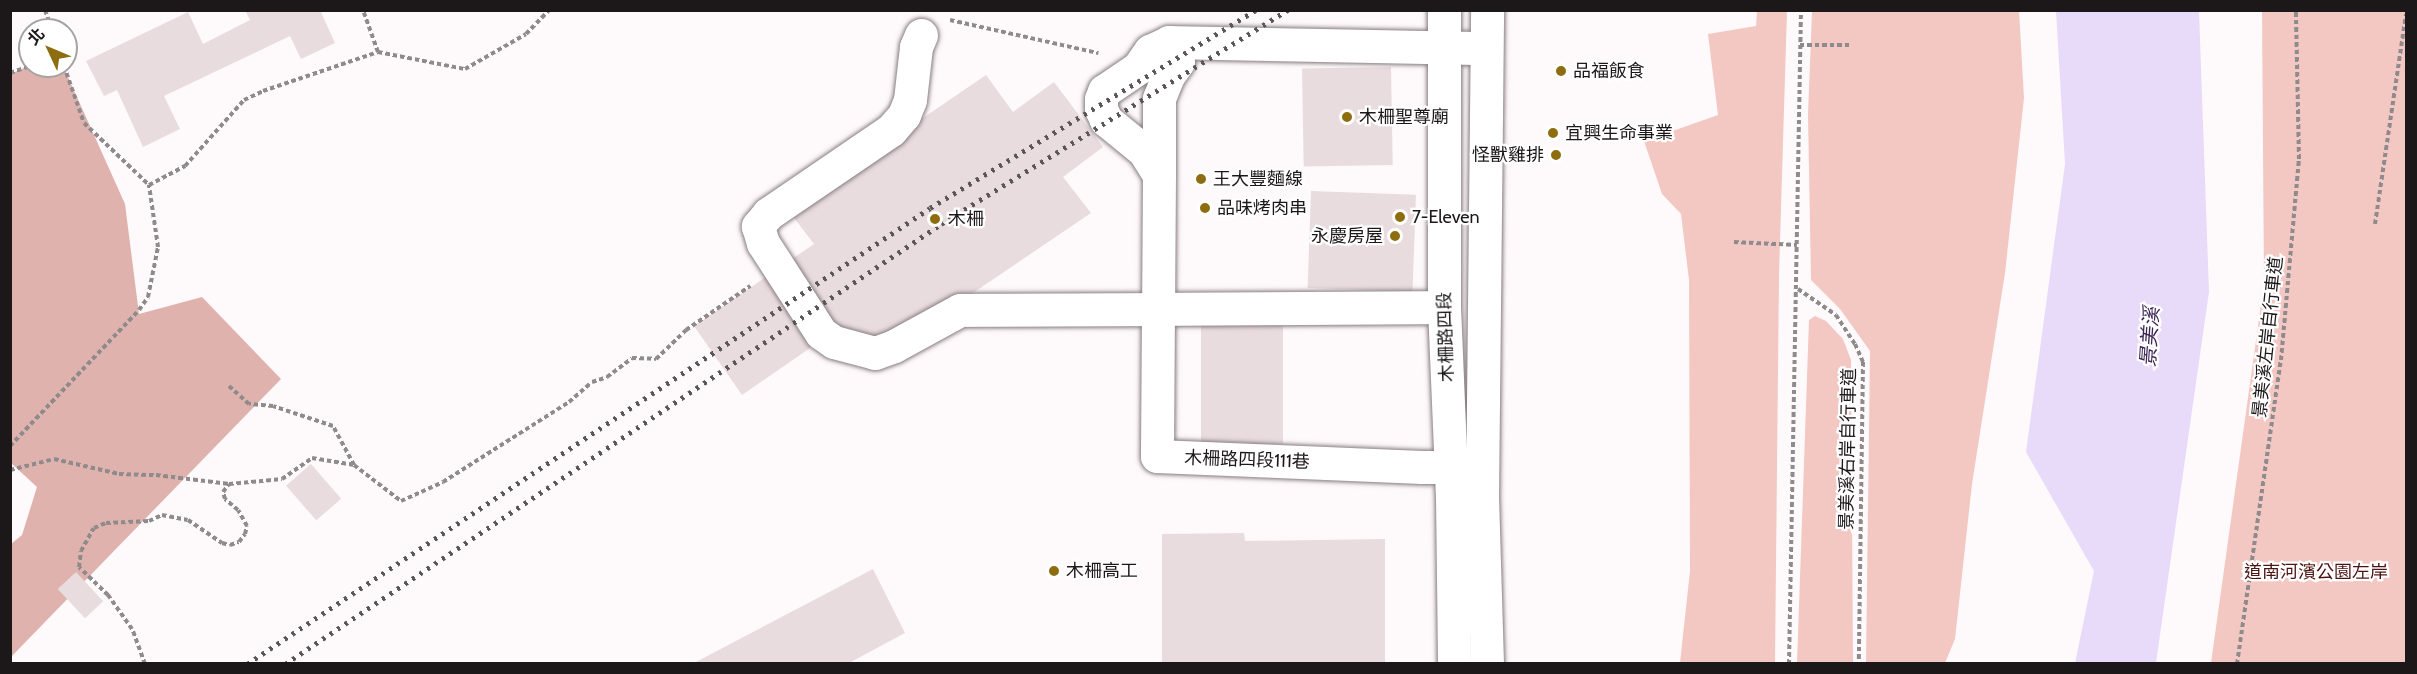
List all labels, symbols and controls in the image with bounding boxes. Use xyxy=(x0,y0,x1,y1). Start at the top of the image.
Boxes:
north arrow xyxy=(18,18,78,78)
text: 北 xyxy=(24,24,49,49)
place label: 品福飯食 xyxy=(1573,60,1645,82)
marker: 品福飯食 xyxy=(1554,64,1568,78)
place label: 木柵聖尊廟 xyxy=(1359,106,1449,128)
marker: 木柵聖尊廟 xyxy=(1340,110,1354,124)
place label: 宜興生命事業 xyxy=(1565,122,1673,144)
marker: 宜興生命事業 xyxy=(1546,126,1560,140)
place label: 怪獸雞排 xyxy=(1472,144,1544,166)
marker: 怪獸雞排 xyxy=(1549,148,1563,162)
place label: 王大豐麵線 xyxy=(1213,168,1303,190)
marker: 王大豐麵線 xyxy=(1194,172,1208,186)
place label: 品味烤肉串 xyxy=(1217,197,1307,219)
marker: 品味烤肉串 xyxy=(1198,201,1212,215)
place label: 7-Eleven xyxy=(1412,206,1480,228)
place label: 木柵 xyxy=(948,208,984,230)
marker: 木柵 xyxy=(926,210,944,228)
marker: 7-Eleven xyxy=(1393,210,1407,224)
place label: 永慶房屋 xyxy=(1311,225,1383,247)
marker: 永慶房屋 xyxy=(1388,229,1402,243)
street label: 景美溪左岸自行車道 xyxy=(2249,255,2287,419)
street label: 木柵路四段 xyxy=(1434,292,1458,382)
water label: 景美溪 xyxy=(2136,306,2164,368)
street label: 景美溪右岸自行車道 xyxy=(1836,368,1860,530)
street label: 木柵路四段111巷 xyxy=(1184,447,1310,473)
place label: 木柵高工 xyxy=(1066,560,1138,582)
park label: 道南河濱公園左岸 xyxy=(2244,561,2388,583)
marker: 木柵高工 xyxy=(1047,564,1061,578)

